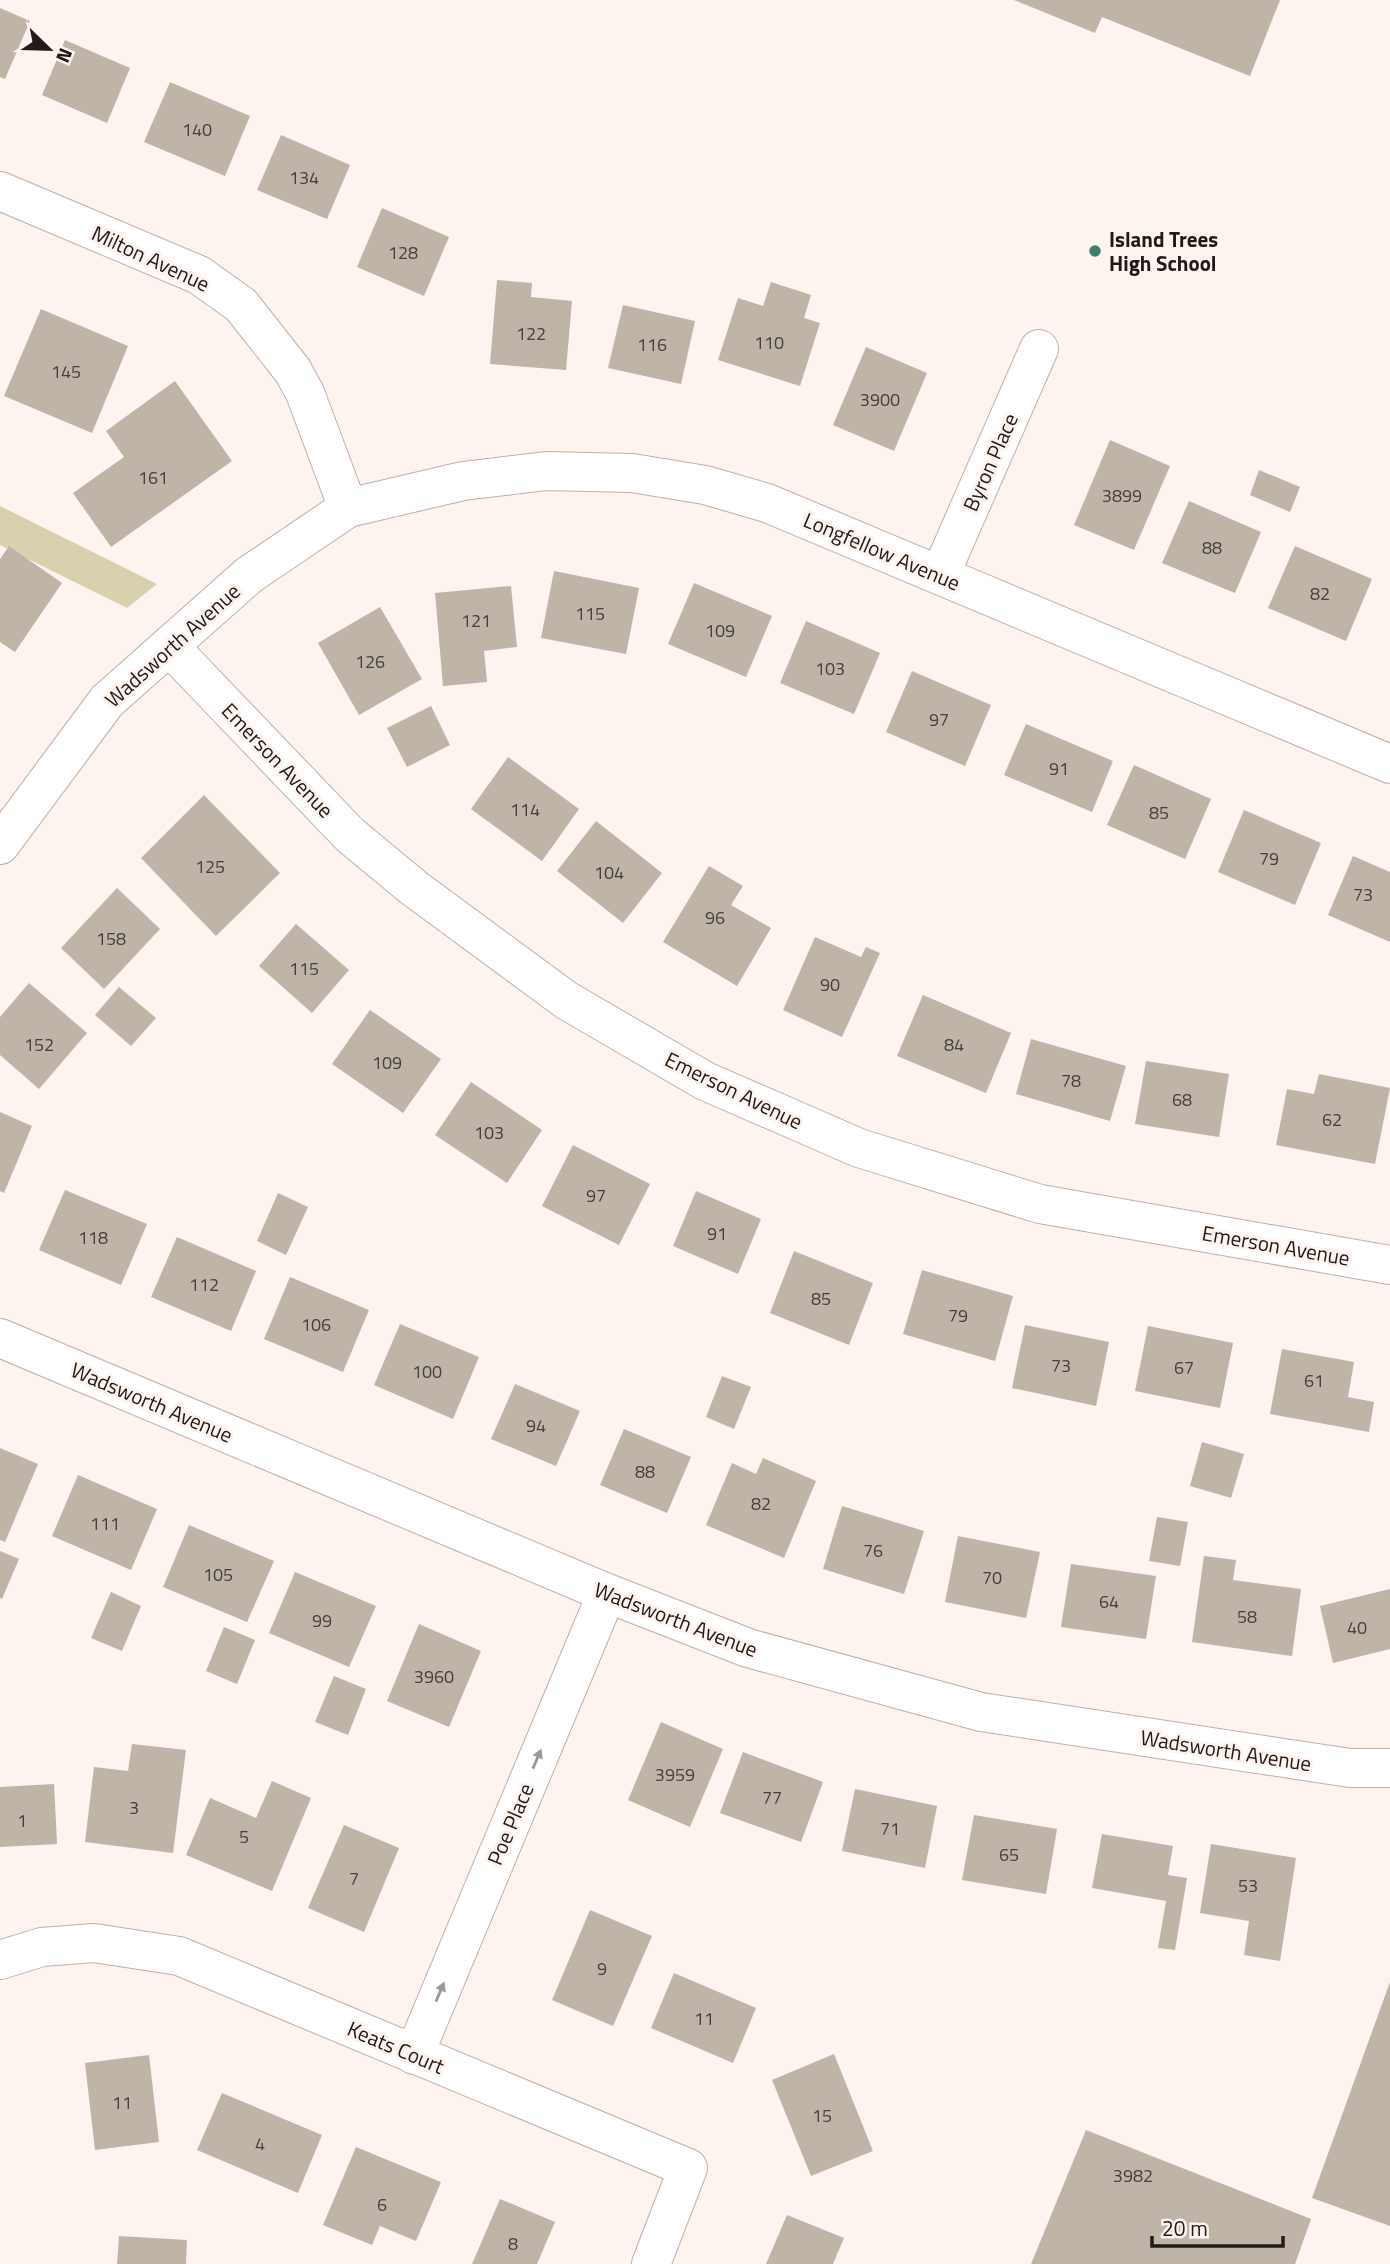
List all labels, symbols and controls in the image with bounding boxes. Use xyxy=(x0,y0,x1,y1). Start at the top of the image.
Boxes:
north arrow xyxy=(14,14,84,84)
text: N xyxy=(49,44,81,68)
house number: 140 xyxy=(182,116,212,143)
house number: 134 xyxy=(289,164,319,191)
street label: Milton Avenue xyxy=(87,217,215,299)
place label: Island Trees High School xyxy=(1109,223,1218,279)
house number: 128 xyxy=(388,239,418,266)
marker: Island Trees High School xyxy=(1087,243,1103,259)
house number: 122 xyxy=(516,320,546,347)
house number: 110 xyxy=(754,329,784,356)
house number: 116 xyxy=(637,331,667,358)
house number: 145 xyxy=(51,358,81,385)
house number: 3900 xyxy=(860,386,900,413)
street label: Byron Place xyxy=(954,408,1026,516)
house number: 161 xyxy=(138,464,168,491)
house number: 3899 xyxy=(1102,482,1142,509)
street label: Longfellow Avenue xyxy=(799,504,965,598)
house number: 88 xyxy=(1202,534,1222,561)
street label: Wadsworth Avenue xyxy=(97,575,247,715)
house number: 82 xyxy=(1310,580,1330,607)
house number: 115 xyxy=(575,600,605,627)
house number: 121 xyxy=(461,607,491,634)
house number: 109 xyxy=(705,617,735,644)
house number: 126 xyxy=(355,648,385,675)
house number: 103 xyxy=(815,655,845,682)
street label: Emerson Avenue xyxy=(215,695,341,825)
house number: 97 xyxy=(929,706,949,733)
house number: 91 xyxy=(1049,755,1069,782)
house number: 114 xyxy=(510,796,540,823)
house number: 85 xyxy=(1149,799,1169,826)
house number: 79 xyxy=(1259,845,1279,872)
house number: 125 xyxy=(195,853,225,880)
house number: 104 xyxy=(594,859,624,886)
house number: 73 xyxy=(1353,881,1373,908)
house number: 96 xyxy=(705,904,725,931)
house number: 158 xyxy=(96,925,126,952)
house number: 115 xyxy=(289,955,319,982)
house number: 90 xyxy=(820,971,840,998)
house number: 152 xyxy=(24,1031,54,1058)
house number: 84 xyxy=(944,1031,964,1058)
street label: Emerson Avenue xyxy=(660,1043,808,1137)
house number: 109 xyxy=(372,1049,402,1076)
house number: 78 xyxy=(1061,1067,1081,1094)
house number: 68 xyxy=(1172,1086,1192,1113)
house number: 62 xyxy=(1322,1106,1342,1133)
house number: 103 xyxy=(474,1119,504,1146)
house number: 97 xyxy=(586,1182,606,1209)
street label: Emerson Avenue xyxy=(1200,1216,1352,1274)
house number: 91 xyxy=(707,1220,727,1247)
house number: 118 xyxy=(78,1224,108,1251)
house number: 112 xyxy=(189,1271,219,1298)
house number: 85 xyxy=(811,1285,831,1312)
house number: 79 xyxy=(948,1302,968,1329)
house number: 106 xyxy=(301,1311,331,1338)
house number: 73 xyxy=(1051,1352,1071,1379)
street label: Wadsworth Avenue xyxy=(66,1354,238,1450)
house number: 67 xyxy=(1174,1354,1194,1381)
house number: 100 xyxy=(412,1358,442,1385)
house number: 61 xyxy=(1304,1367,1324,1394)
house number: 94 xyxy=(526,1412,546,1439)
house number: 88 xyxy=(635,1458,655,1485)
house number: 82 xyxy=(751,1490,771,1517)
house number: 111 xyxy=(90,1510,120,1537)
house number: 76 xyxy=(863,1537,883,1564)
house number: 105 xyxy=(203,1561,233,1588)
house number: 70 xyxy=(982,1564,1002,1591)
street label: Wadsworth Avenue xyxy=(590,1573,762,1665)
house number: 64 xyxy=(1099,1588,1119,1615)
house number: 58 xyxy=(1237,1603,1257,1630)
house number: 99 xyxy=(312,1607,332,1634)
house number: 40 xyxy=(1347,1614,1367,1641)
house number: 3960 xyxy=(414,1663,454,1690)
street label: Wadsworth Avenue xyxy=(1138,1721,1314,1779)
one-way arrow xyxy=(531,1749,543,1769)
house number: 3959 xyxy=(655,1761,695,1788)
street label: Poe Place xyxy=(478,1778,542,1870)
house number: 77 xyxy=(762,1784,782,1811)
house number: 3 xyxy=(129,1794,139,1821)
house number: 1 xyxy=(17,1807,27,1834)
house number: 71 xyxy=(880,1815,900,1842)
house number: 5 xyxy=(239,1823,249,1850)
house number: 65 xyxy=(999,1841,1019,1868)
house number: 7 xyxy=(349,1865,359,1892)
house number: 53 xyxy=(1238,1872,1258,1899)
house number: 9 xyxy=(597,1955,607,1982)
one-way arrow xyxy=(435,1981,446,2002)
house number: 11 xyxy=(694,2005,714,2032)
street label: Keats Court xyxy=(343,2012,450,2082)
house number: 11 xyxy=(112,2089,132,2116)
house number: 15 xyxy=(812,2102,832,2129)
house number: 4 xyxy=(255,2130,265,2157)
house number: 3982 xyxy=(1113,2162,1153,2189)
house number: 6 xyxy=(377,2191,387,2218)
scale bar xyxy=(1152,2204,1283,2248)
text: 20 m xyxy=(1162,2212,1208,2244)
house number: 8 xyxy=(508,2230,518,2257)

